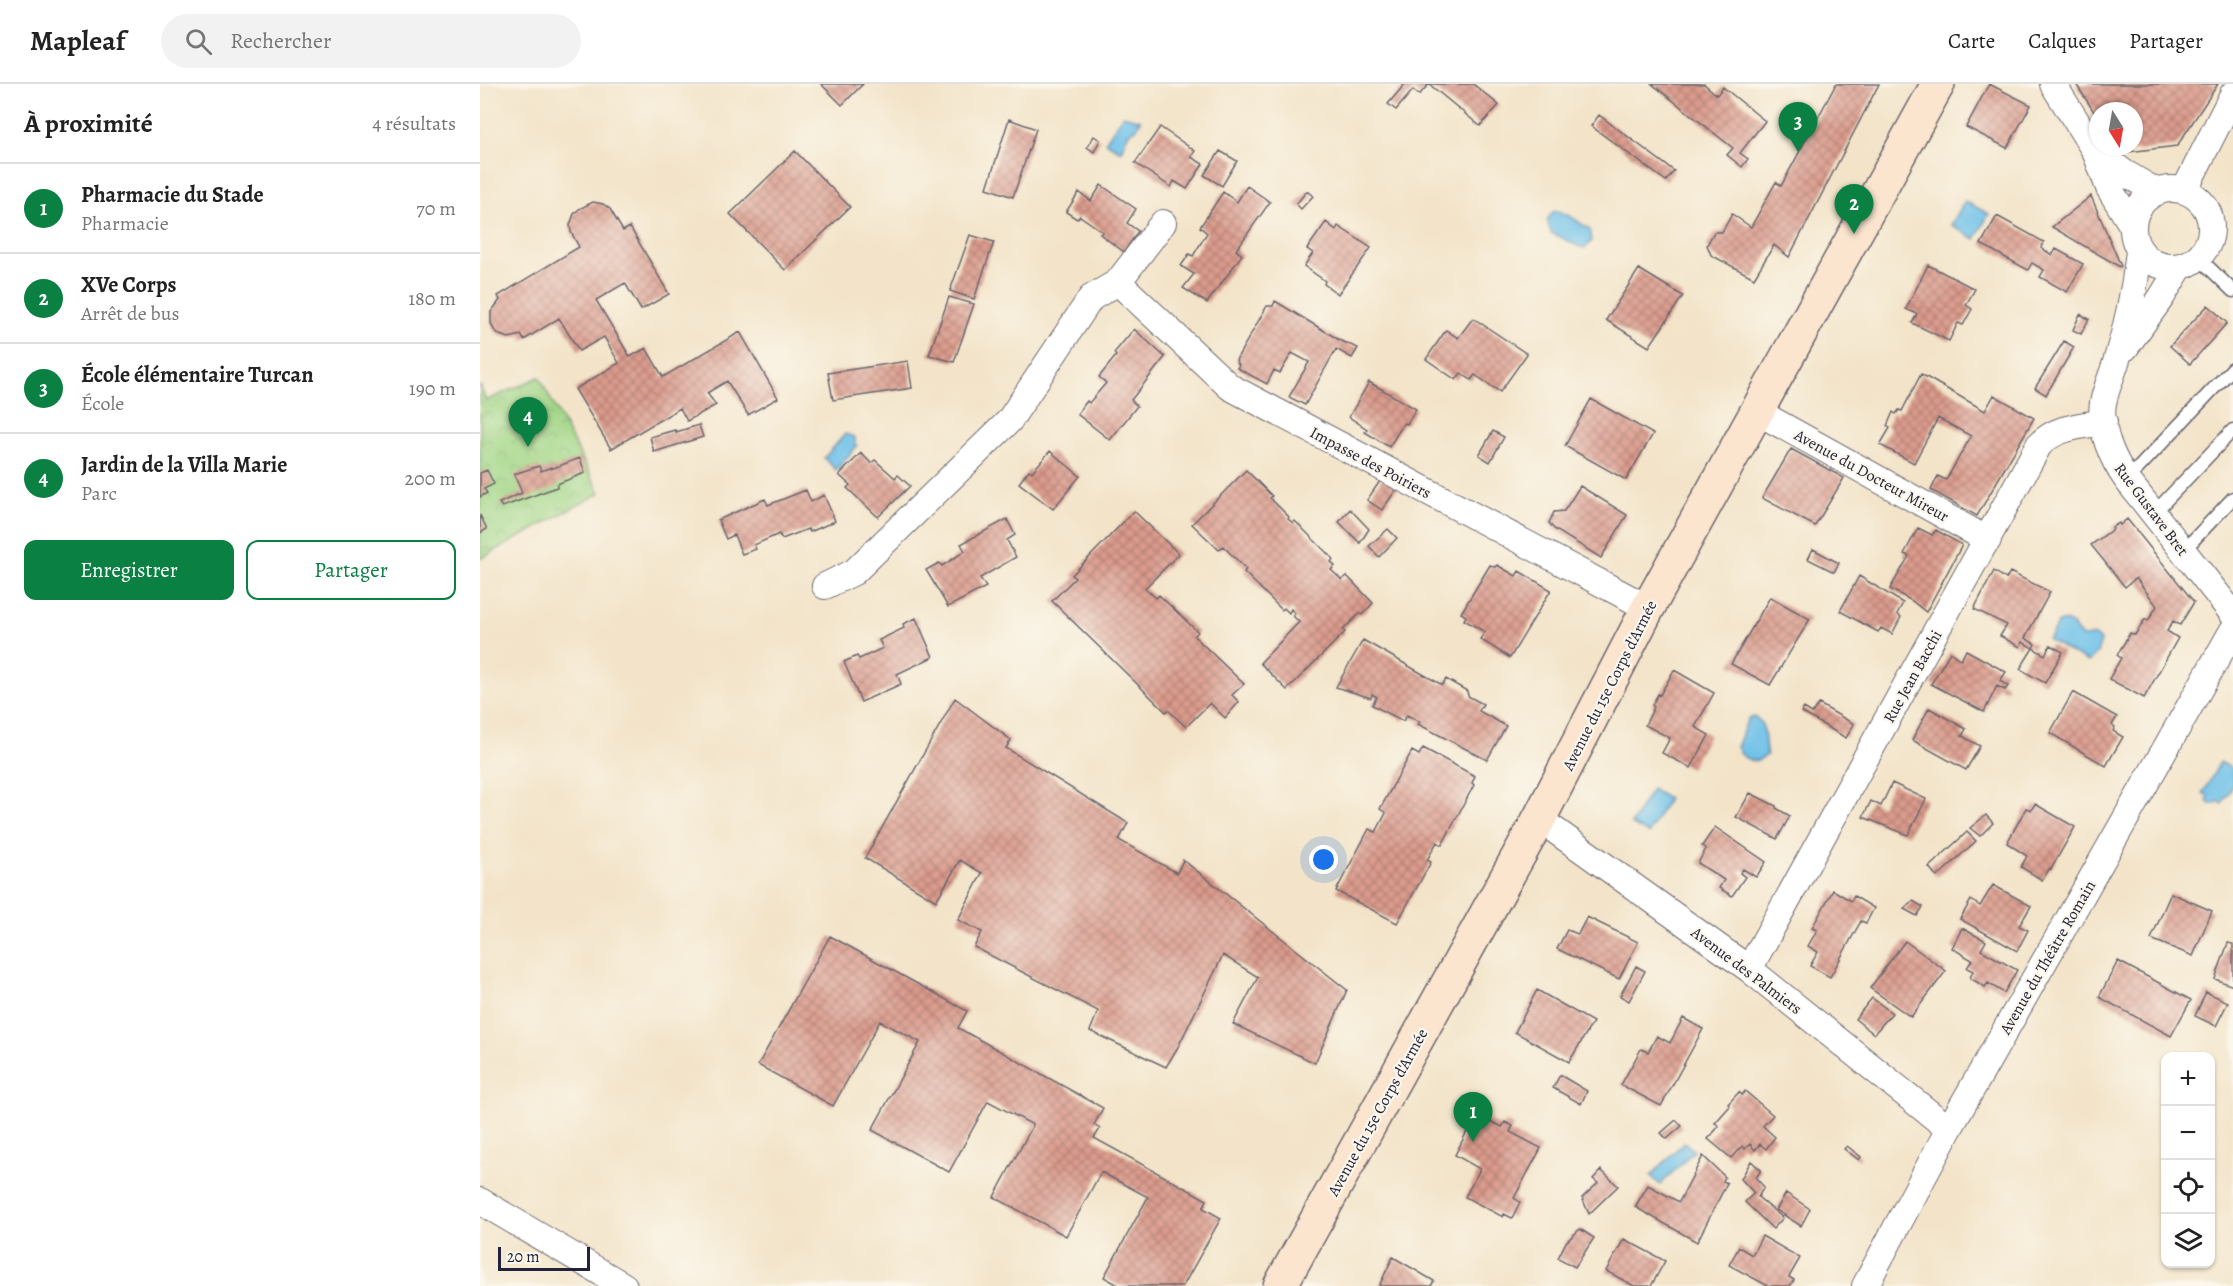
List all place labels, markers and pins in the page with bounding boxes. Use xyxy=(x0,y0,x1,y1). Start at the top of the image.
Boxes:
pin: 3 xyxy=(1778,103,1818,152)
pin: 2 xyxy=(1834,184,1874,234)
pin: 4 xyxy=(508,398,548,447)
pin: 1 xyxy=(1454,1092,1492,1142)

